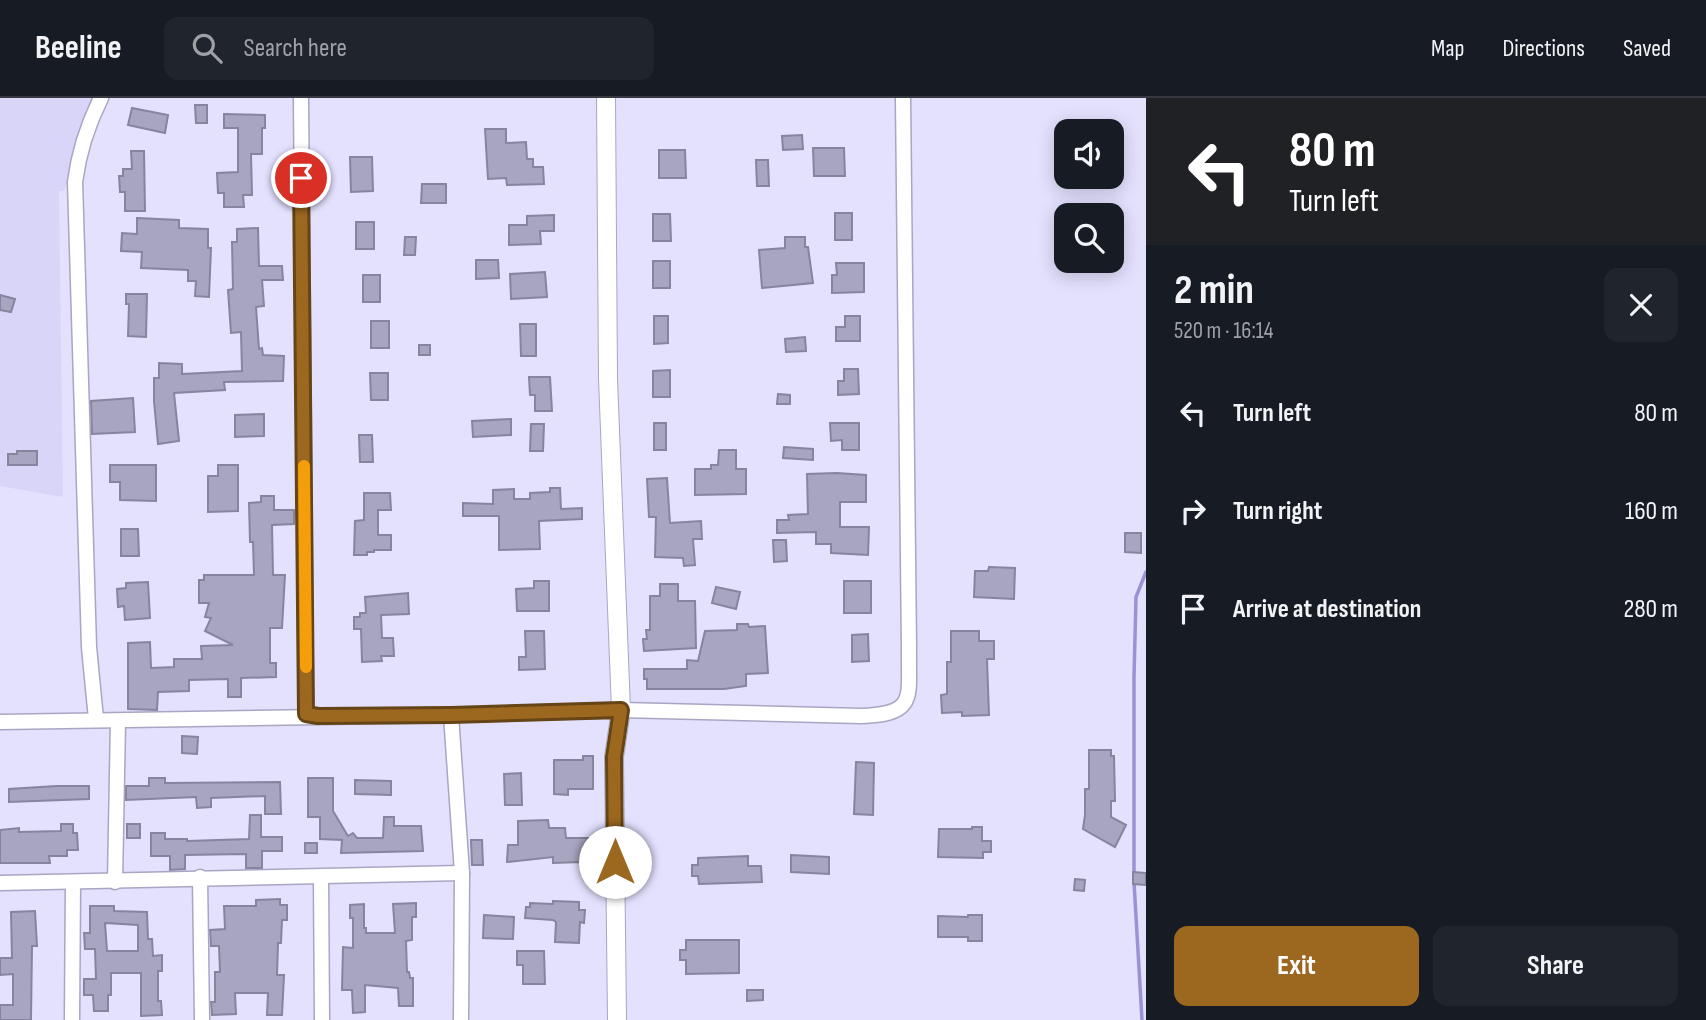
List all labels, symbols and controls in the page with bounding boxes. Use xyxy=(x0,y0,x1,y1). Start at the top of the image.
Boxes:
search box xyxy=(164,17,654,80)
text: Beeline xyxy=(35,28,122,68)
icon: search xyxy=(188,29,226,67)
text: Search here xyxy=(244,33,347,64)
text: Map xyxy=(1431,34,1464,63)
text: Directions xyxy=(1502,34,1585,63)
text: Saved xyxy=(1623,34,1671,63)
map controls xyxy=(1054,119,1124,273)
button: sound xyxy=(1054,119,1124,189)
text: 80 m xyxy=(1289,122,1376,181)
icon: left xyxy=(1174,126,1265,217)
pin xyxy=(271,148,331,208)
icon: arrive xyxy=(282,159,320,197)
text: Turn left xyxy=(1289,182,1379,221)
button: search xyxy=(1054,203,1124,273)
text: 2 min xyxy=(1174,265,1254,316)
button: close xyxy=(1604,268,1678,342)
text: 520 m · 16:14 xyxy=(1174,317,1273,345)
icon: left xyxy=(1174,394,1212,432)
text: Turn left xyxy=(1233,398,1311,429)
text: 80 m xyxy=(1634,398,1678,429)
icon: right xyxy=(1174,492,1212,530)
text: Turn right xyxy=(1233,496,1322,527)
text: 160 m xyxy=(1625,496,1678,527)
icon: arrive xyxy=(1174,590,1212,628)
text: Arrive at destination xyxy=(1233,594,1421,625)
text: 280 m xyxy=(1623,594,1678,625)
position arrow xyxy=(578,825,652,899)
button: Exit xyxy=(1174,926,1419,1006)
button: Share xyxy=(1433,926,1678,1006)

